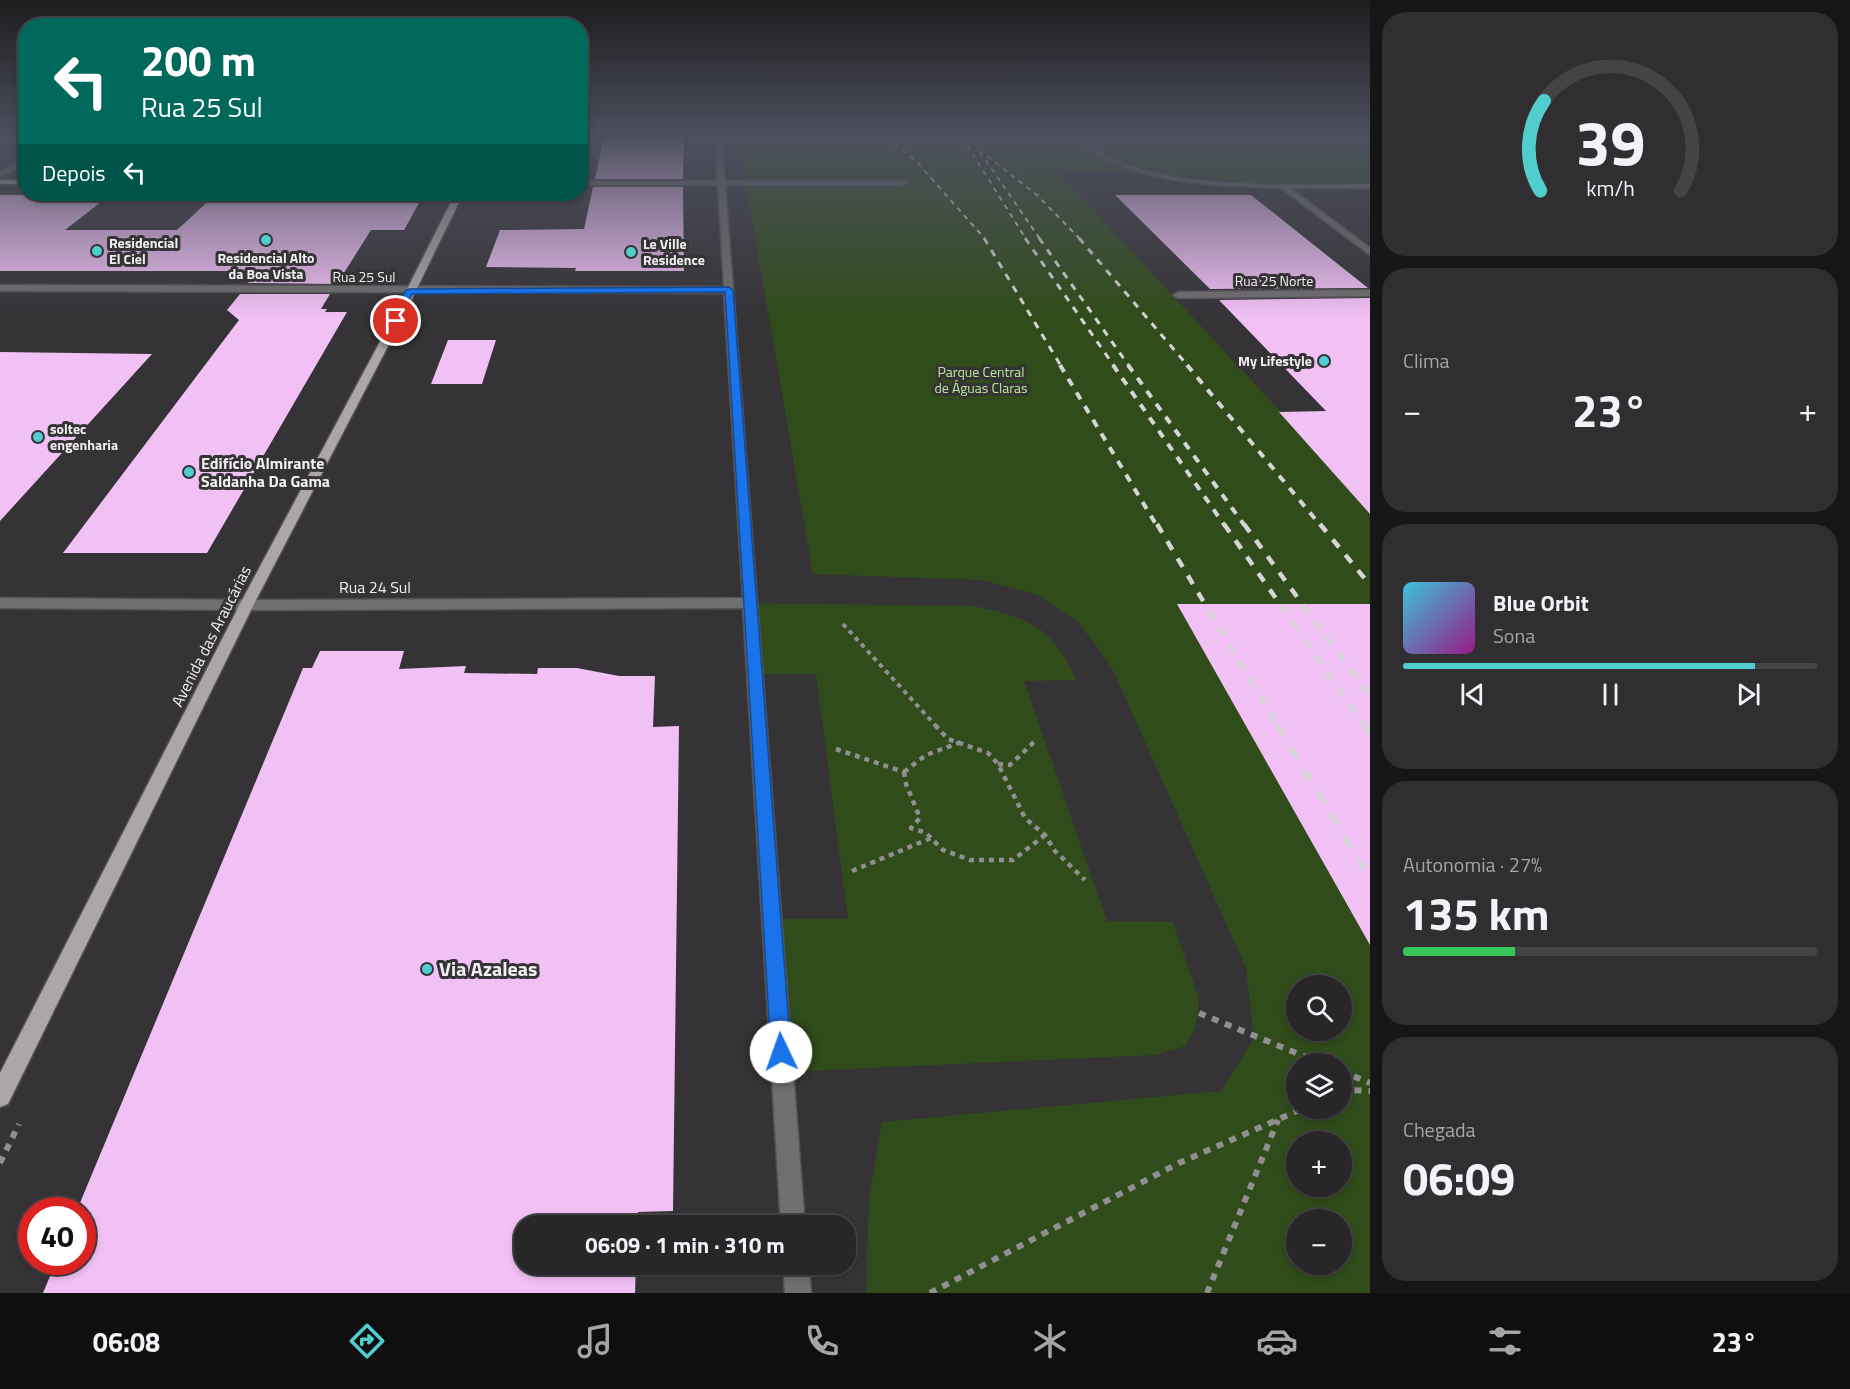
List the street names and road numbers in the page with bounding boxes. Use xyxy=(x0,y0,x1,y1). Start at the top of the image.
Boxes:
street label: Rua 25 Sul xyxy=(332,266,396,287)
street label: Rua 25 Norte xyxy=(1235,270,1313,291)
street label: Avenida das Araucárias xyxy=(165,561,257,711)
street label: Rua 24 Sul xyxy=(339,575,411,599)

